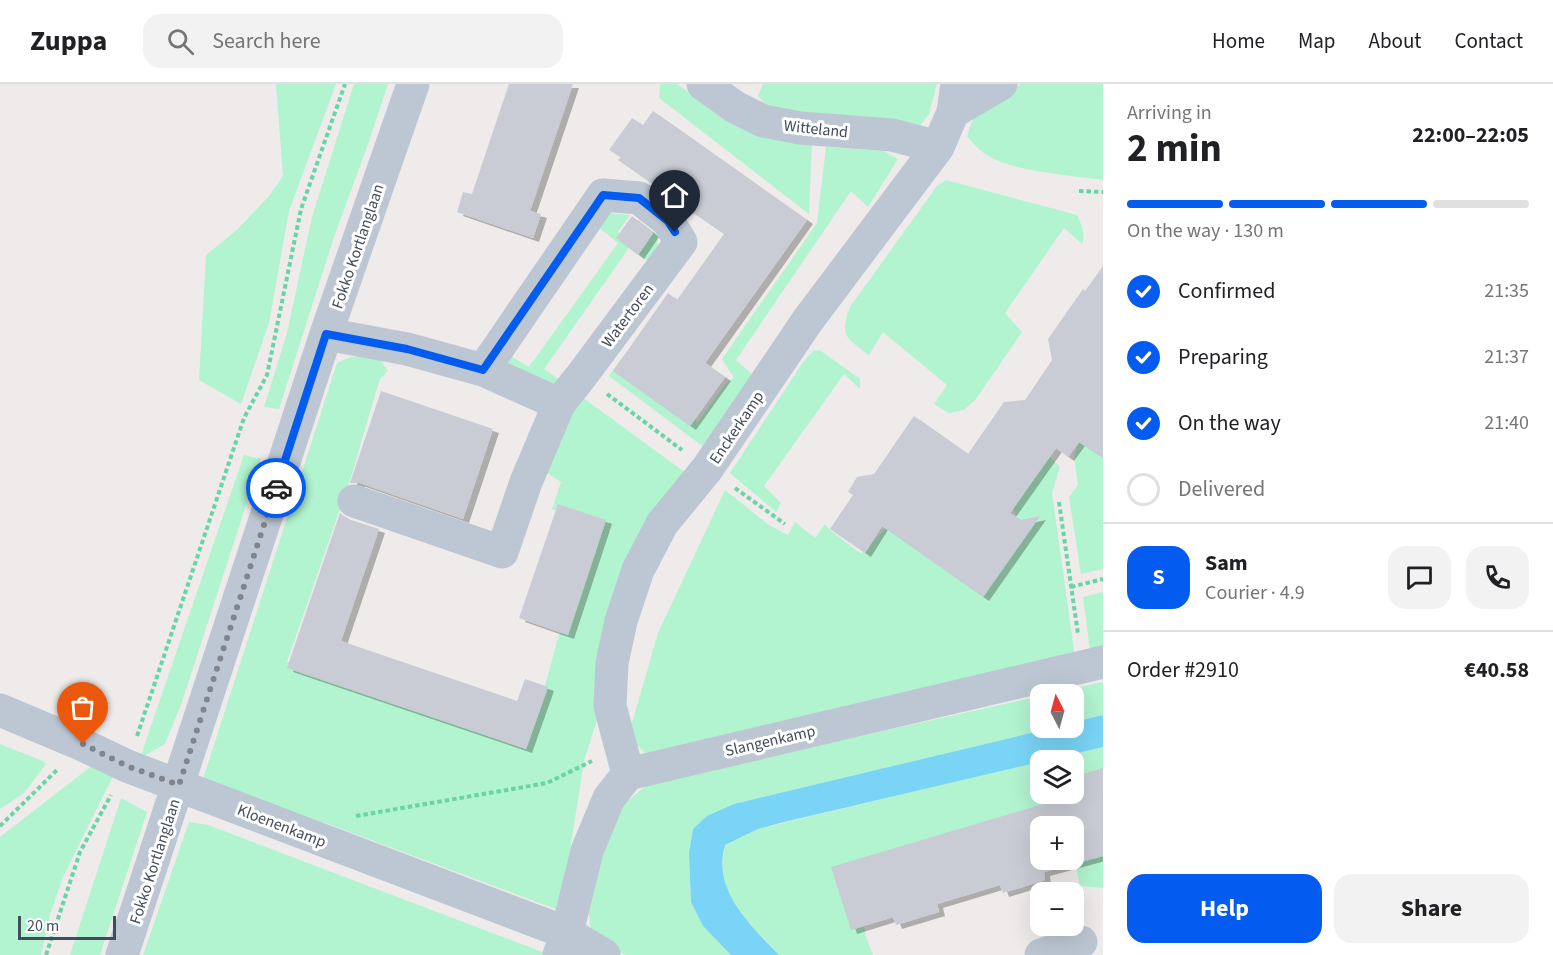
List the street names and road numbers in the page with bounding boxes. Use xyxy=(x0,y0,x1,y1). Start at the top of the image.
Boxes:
street label: Witteland xyxy=(783,115,849,143)
street label: Fokko Kortlanglaan xyxy=(326,181,390,312)
street label: Watertoren xyxy=(597,279,659,352)
street label: Enckerkamp xyxy=(704,387,769,468)
street label: Slangenkamp xyxy=(723,720,818,762)
street label: Fokko Kortlanglaan xyxy=(124,796,186,927)
street label: Kloenenkamp xyxy=(234,799,329,853)

